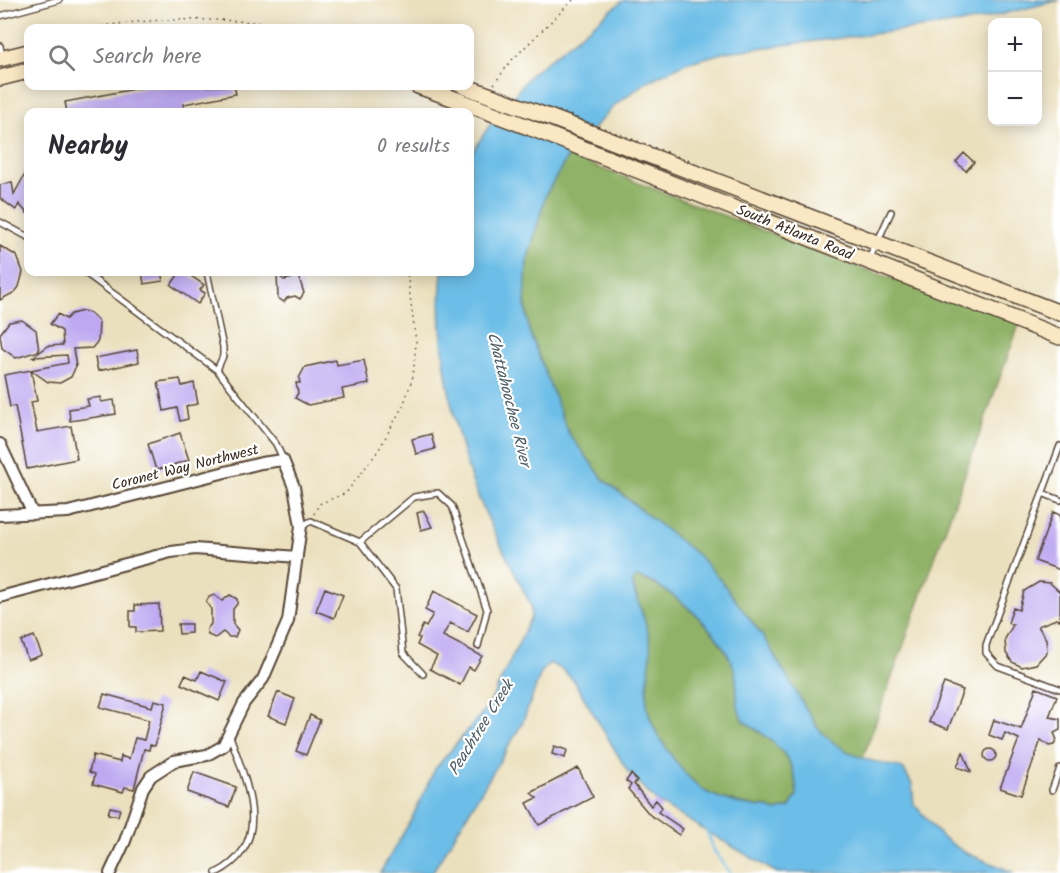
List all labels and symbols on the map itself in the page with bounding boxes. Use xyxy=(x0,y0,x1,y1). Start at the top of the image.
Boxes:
street label: South Atlanta Road xyxy=(732,198,857,268)
water label: Chattahoochee River xyxy=(480,330,538,473)
street label: Coronet Way Northwest xyxy=(109,438,261,498)
water label: Peachtree Creek xyxy=(442,673,522,780)

